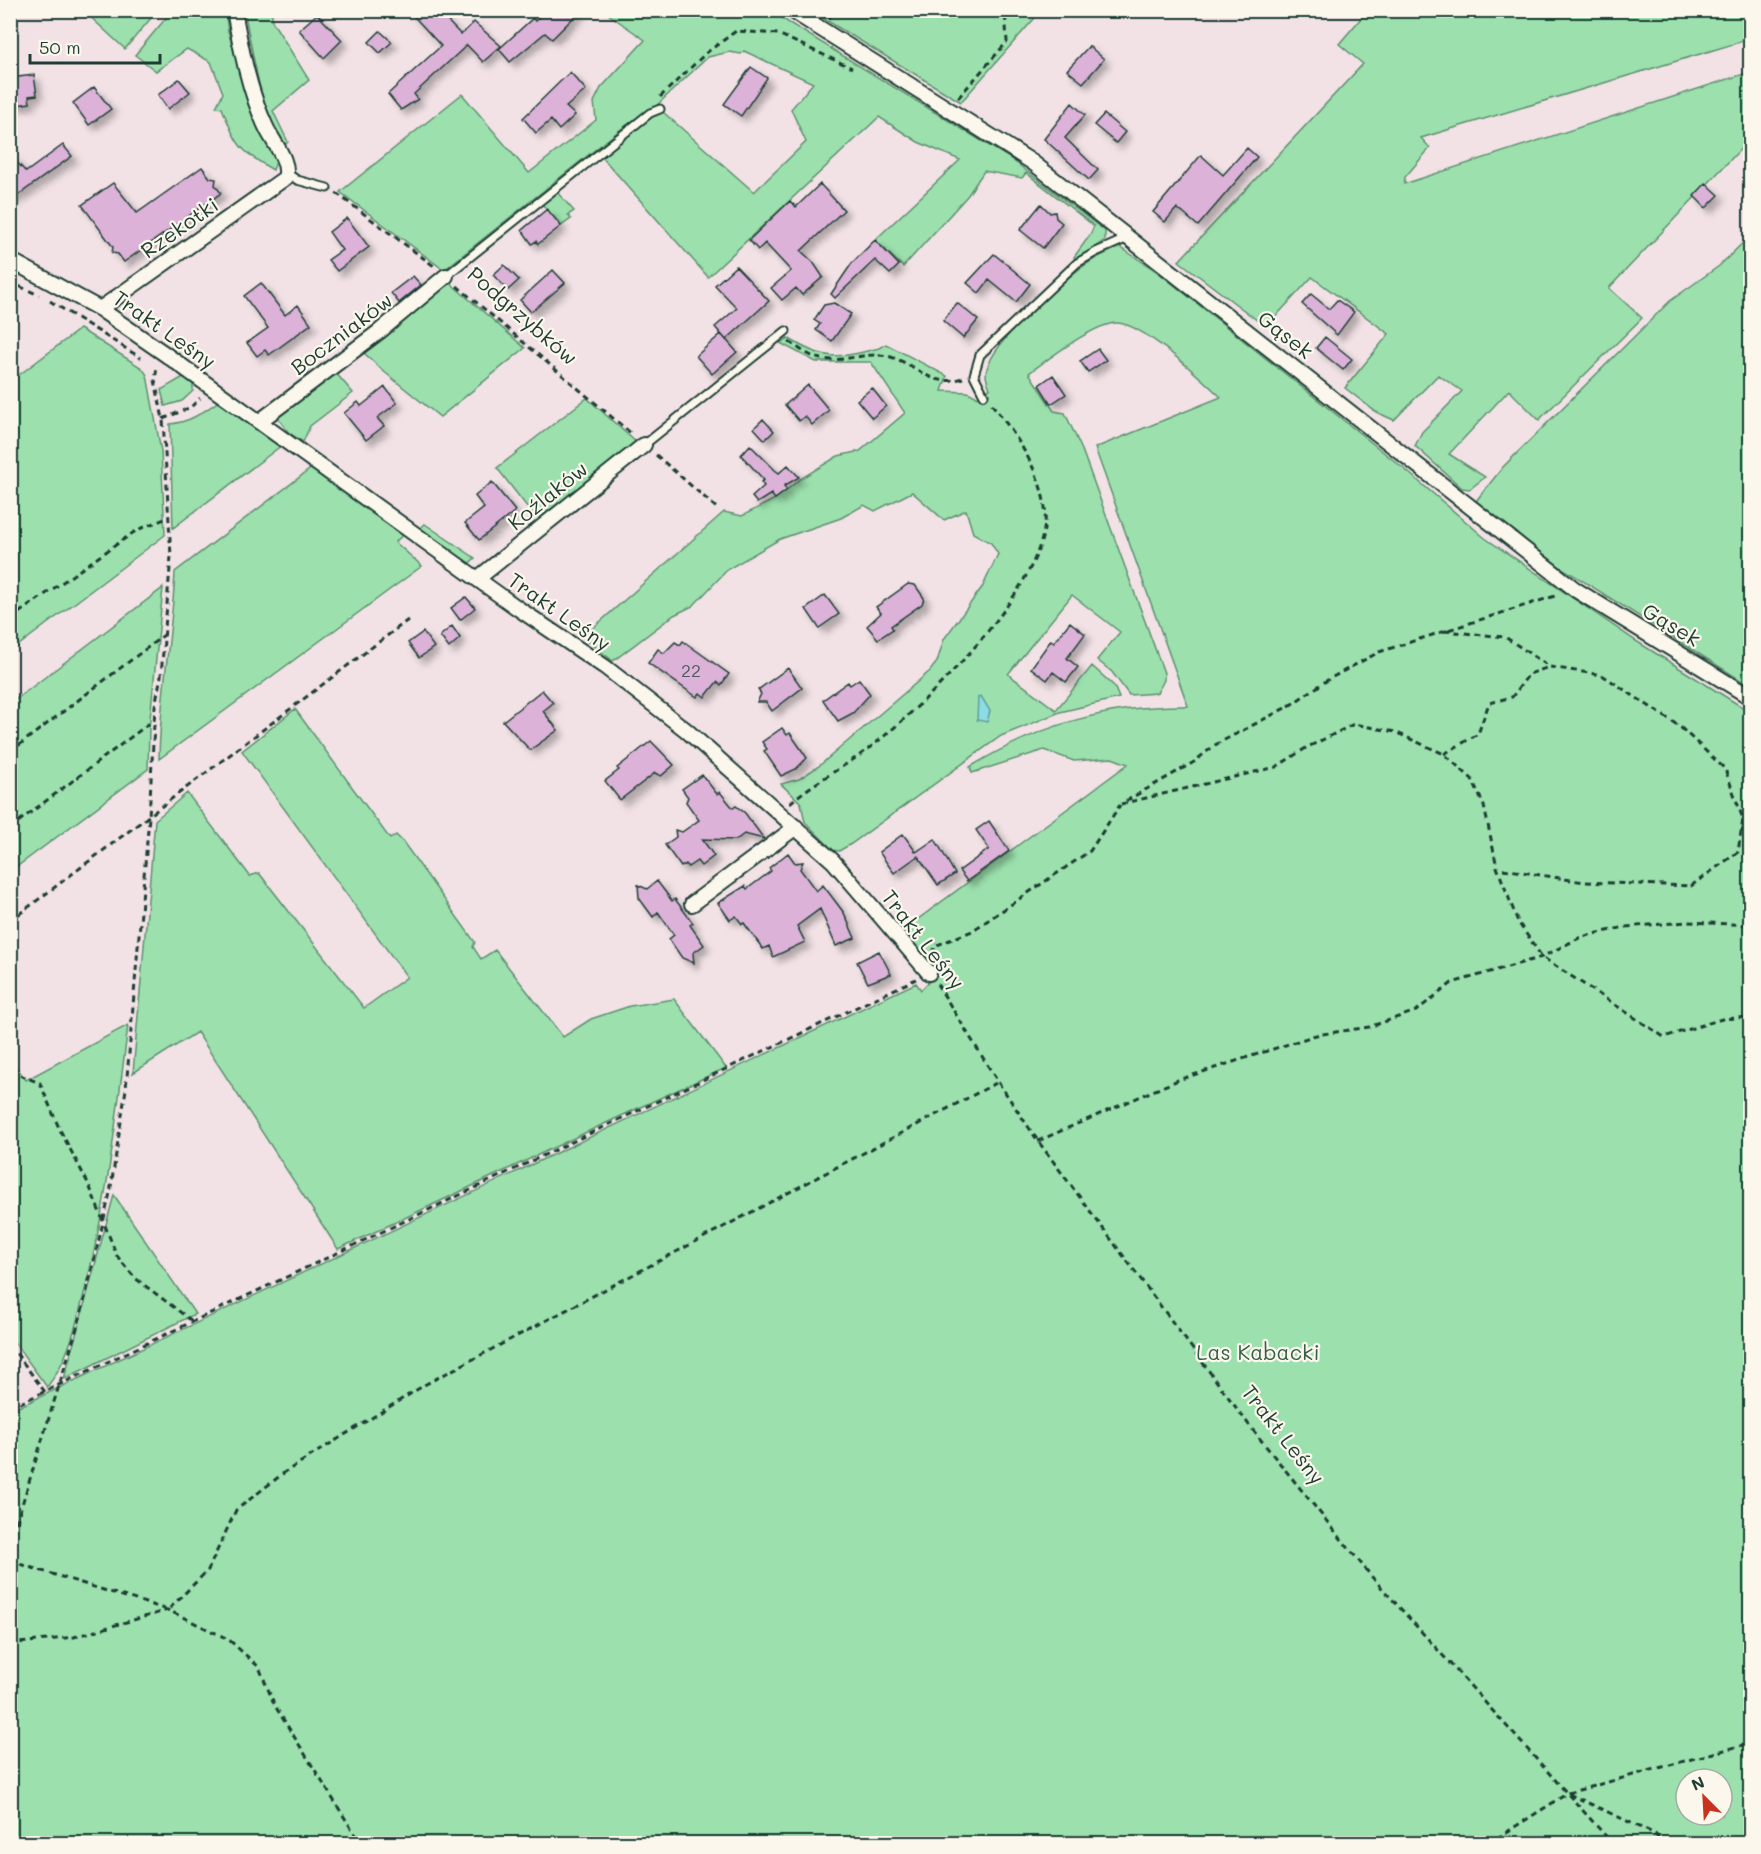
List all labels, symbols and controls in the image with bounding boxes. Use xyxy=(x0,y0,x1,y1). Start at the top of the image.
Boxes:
scale bar xyxy=(30,27,160,65)
text: 50 m xyxy=(39,35,81,59)
street label: Rzekotki xyxy=(135,191,223,263)
street label: Podgrzybków xyxy=(462,260,584,370)
street label: Trakt Leśny xyxy=(108,284,222,374)
street label: Boczniaków xyxy=(285,286,397,380)
street label: Gąsek xyxy=(1253,304,1319,364)
street label: Koźlaków xyxy=(502,455,592,535)
street label: Trakt Leśny xyxy=(503,566,617,656)
street label: Gąsek xyxy=(1638,596,1706,652)
house number: 22 xyxy=(681,658,701,682)
street label: Trakt Leśny xyxy=(877,884,971,994)
park label: Las Kabacki xyxy=(1196,1338,1320,1365)
street label: Trakt Leśny xyxy=(1237,1379,1331,1489)
north arrow xyxy=(1674,1767,1734,1827)
text: N xyxy=(1688,1771,1708,1795)

